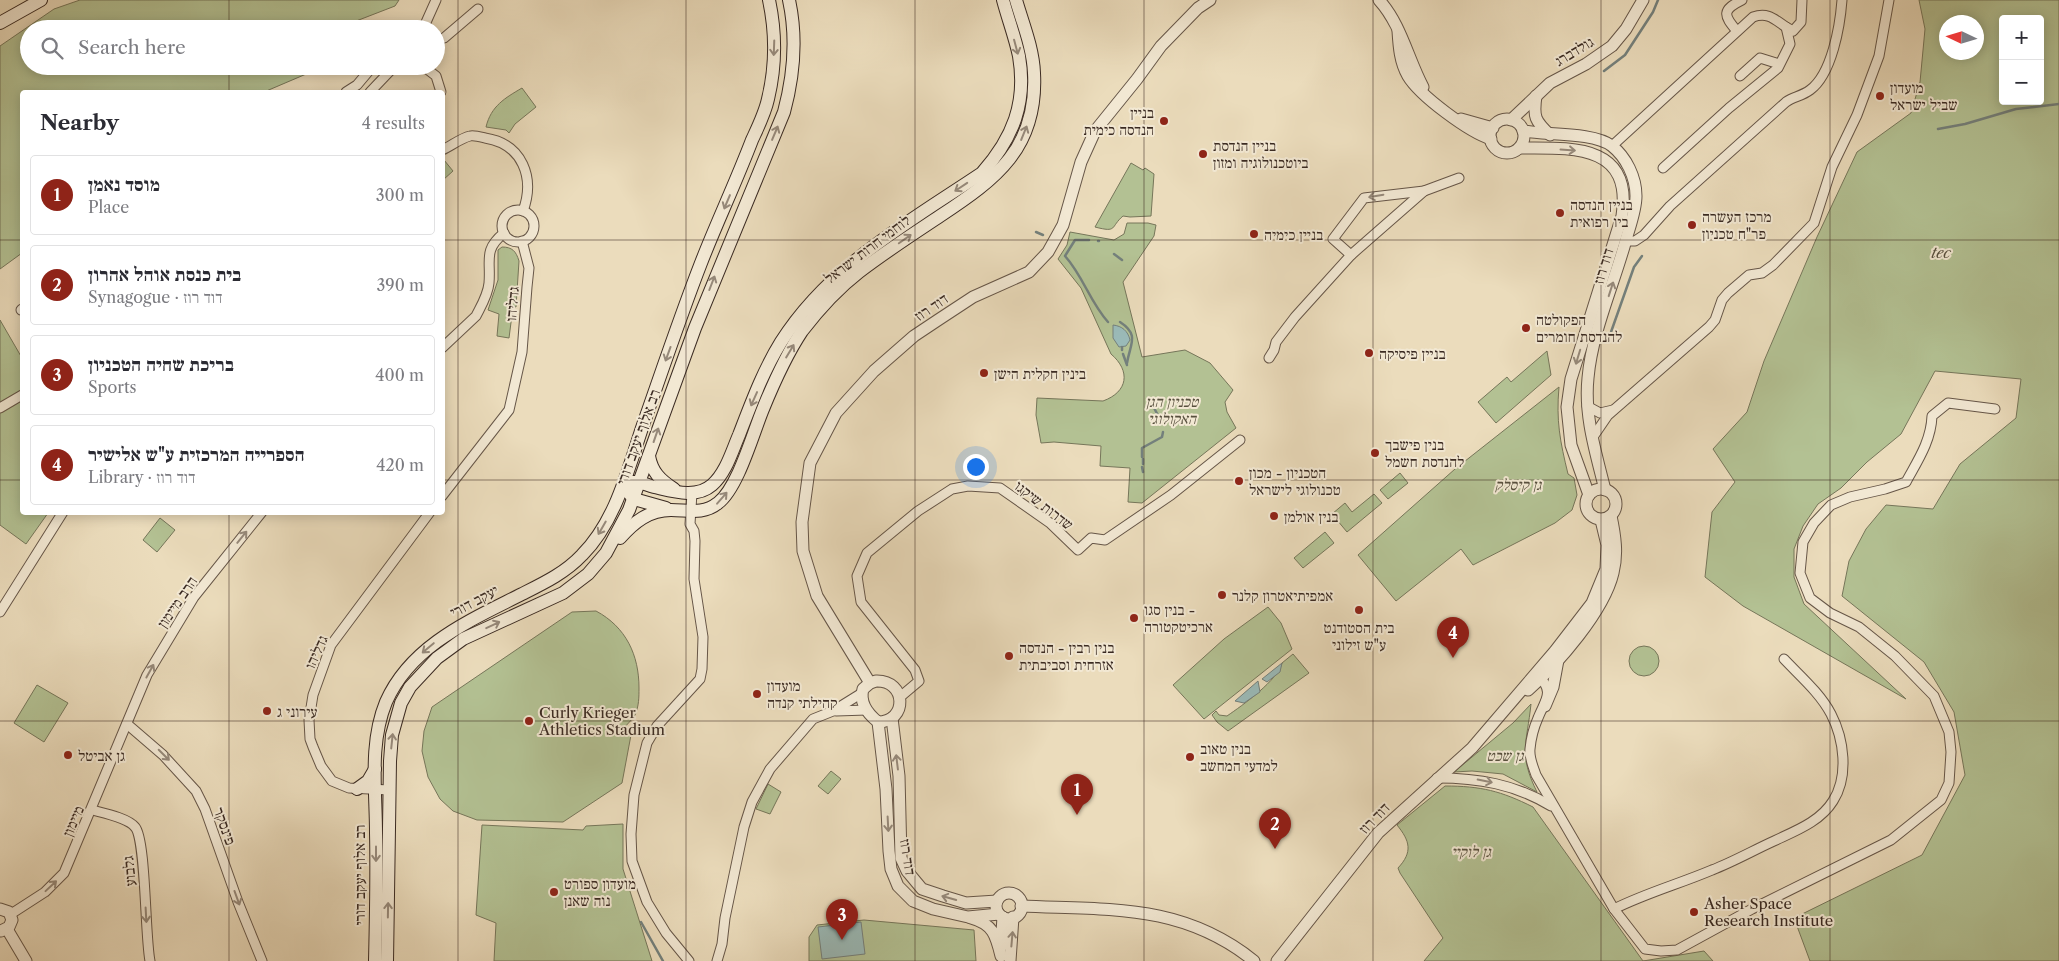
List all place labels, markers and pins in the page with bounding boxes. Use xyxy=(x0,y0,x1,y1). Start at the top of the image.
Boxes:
place label: מועדון שביל ישראל xyxy=(1890,78,1958,114)
marker: מועדון שביל ישראל xyxy=(1874,90,1886,102)
place label: בניין הנדסה כימית xyxy=(1083,103,1154,139)
marker: בניין הנדסה כימית xyxy=(1158,115,1170,127)
place label: בניין הנדסת ביוטכנולוגיה ומזון xyxy=(1213,136,1309,172)
marker: בניין הנדסת ביוטכנולוגיה ומזון xyxy=(1197,148,1209,160)
place label: בניין הנדסה ביו רפואית xyxy=(1570,195,1633,231)
marker: בניין הנדסה ביו רפואית xyxy=(1554,207,1566,219)
place label: מרכז העשרה פר"ח טכניון xyxy=(1702,207,1772,243)
marker: מרכז העשרה פר"ח טכניון xyxy=(1686,219,1698,231)
place label: בניין כימיה xyxy=(1264,225,1323,244)
marker: בניין כימיה xyxy=(1248,228,1260,240)
place label: הפקולטה להנדסת חומרים xyxy=(1536,310,1622,346)
marker: הפקולטה להנדסת חומרים xyxy=(1520,322,1532,334)
place label: בניין פיסיקה xyxy=(1379,344,1446,363)
marker: בניין פיסיקה xyxy=(1363,347,1375,359)
place label: בינין חקלית הישן xyxy=(994,364,1086,383)
marker: בינין חקלית הישן xyxy=(978,367,990,379)
place label: בנין פישבך להנדסת חשמל xyxy=(1385,435,1464,471)
marker: בנין פישבך להנדסת חשמל xyxy=(1369,447,1381,459)
place label: הטכניון - מכון טכנולוגי לישראל xyxy=(1249,463,1341,499)
marker: הטכניון - מכון טכנולוגי לישראל xyxy=(1233,475,1245,487)
place label: בנין אולמן xyxy=(1284,507,1339,526)
marker: בנין אולמן xyxy=(1268,510,1280,522)
place label: אמפיתיאטרון קלנר xyxy=(1232,586,1333,605)
marker: אמפיתיאטרון קלנר xyxy=(1216,589,1228,601)
place label: בנין סגו - ארכיטקטורה xyxy=(1144,600,1213,636)
marker: בית הסטודנט ע"ש זילוני xyxy=(1353,604,1365,616)
marker: בנין סגו - ארכיטקטורה xyxy=(1128,612,1140,624)
pin: 4 xyxy=(1437,617,1469,658)
place label: בית הסטודנט ע"ש זילוני xyxy=(1323,618,1395,654)
place label: בנין רבין - הנדסה אזרחית וסביבתית xyxy=(1019,638,1114,674)
marker: בנין רבין - הנדסה אזרחית וסביבתית xyxy=(1003,650,1015,662)
place label: מועדון קהילתי קנדה xyxy=(767,676,837,712)
marker: מועדון קהילתי קנדה xyxy=(751,688,763,700)
place label: עירוני ג xyxy=(277,702,317,721)
place label: Curly Krieger Athletics Stadium xyxy=(538,703,665,739)
marker: עירוני ג xyxy=(261,705,273,717)
marker: Curly Krieger Athletics Stadium xyxy=(523,715,535,727)
place label: בנין טאוב למדעי המחשב xyxy=(1200,739,1278,775)
place label: גן אביטל xyxy=(78,746,125,765)
marker: גן אביטל xyxy=(62,749,74,761)
marker: בנין טאוב למדעי המחשב xyxy=(1184,751,1196,763)
pin: 1 xyxy=(1061,774,1093,815)
pin: 2 xyxy=(1259,808,1291,849)
place label: מועדון ספורט נוה שאנן xyxy=(564,874,636,910)
marker: מועדון ספורט נוה שאנן xyxy=(548,886,560,898)
place label: Asher Space Research Institute xyxy=(1703,894,1833,930)
pin: 3 xyxy=(826,899,858,940)
marker: Asher Space Research Institute xyxy=(1688,906,1700,918)

